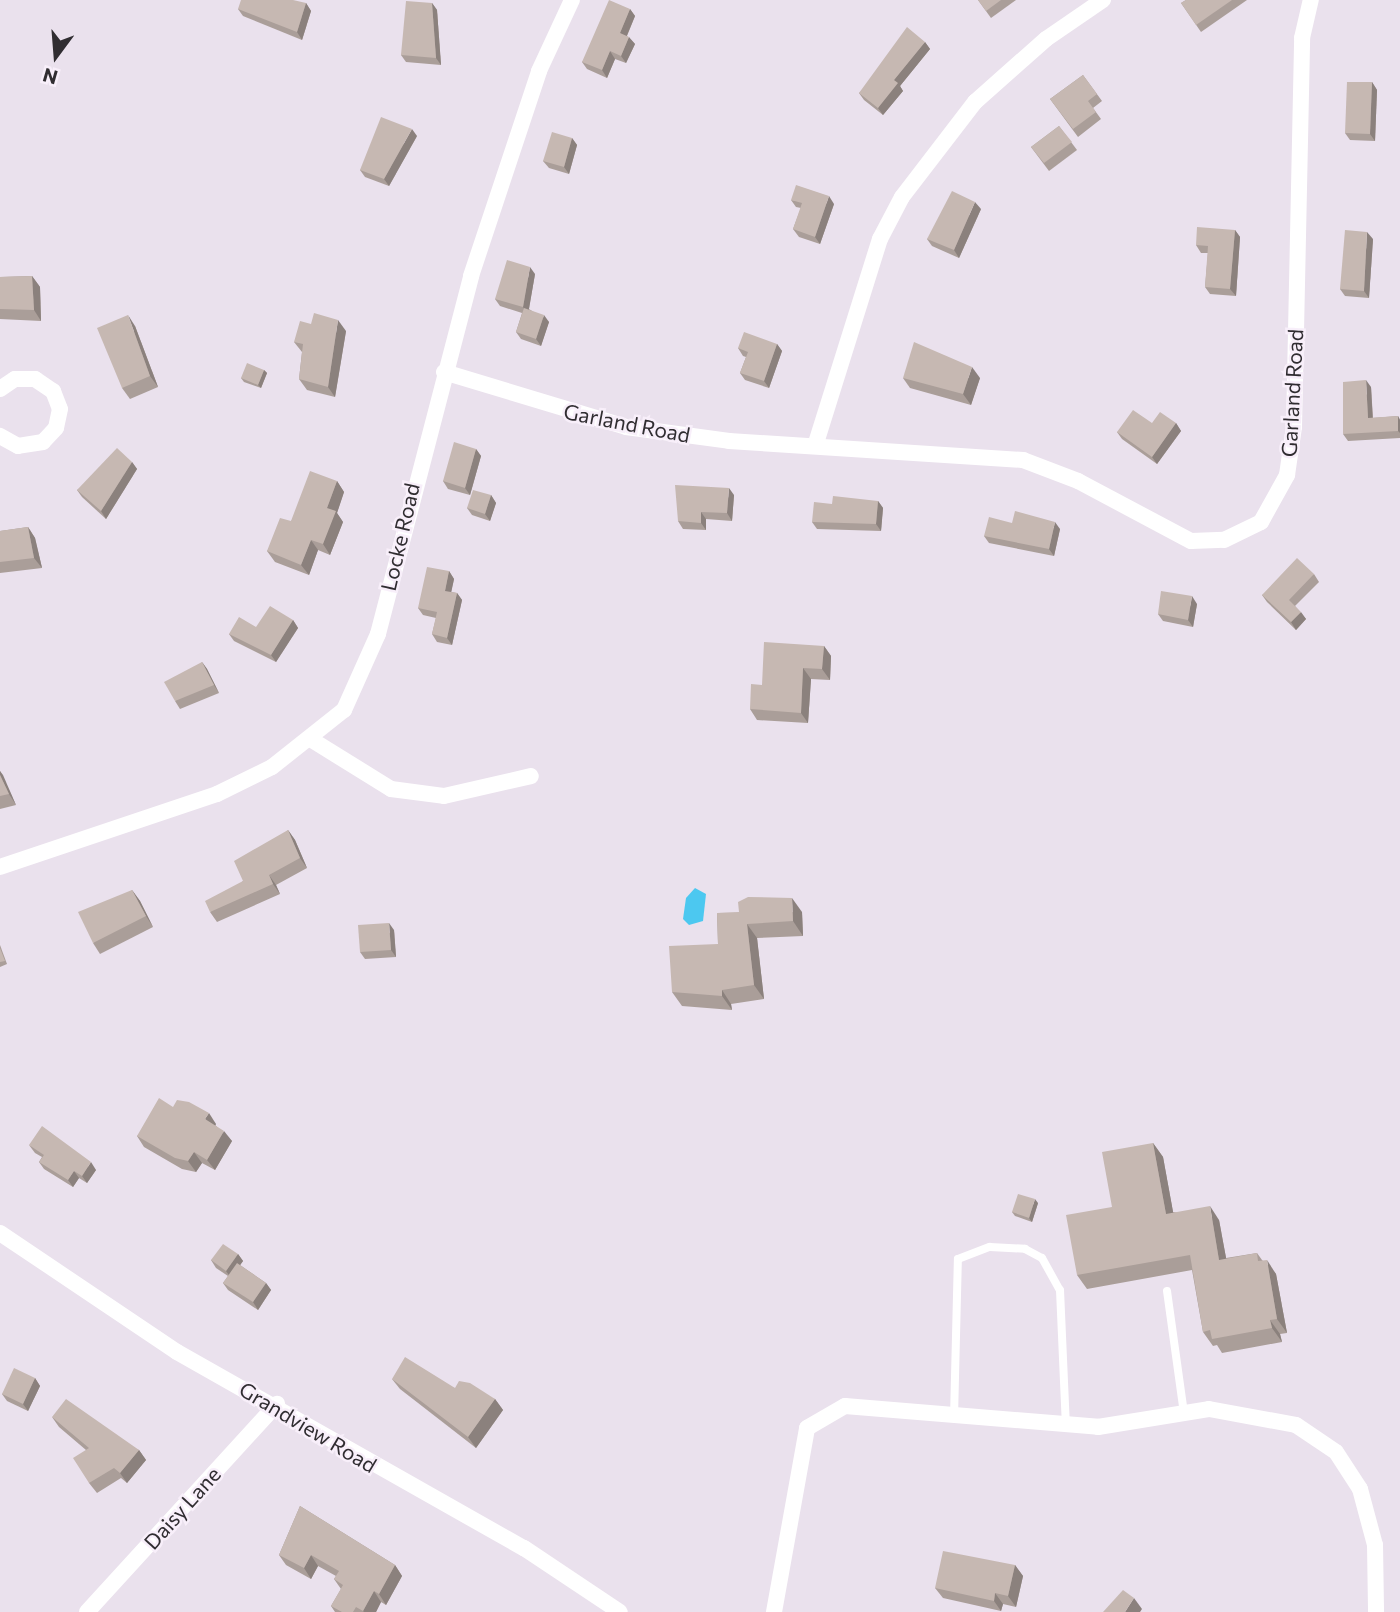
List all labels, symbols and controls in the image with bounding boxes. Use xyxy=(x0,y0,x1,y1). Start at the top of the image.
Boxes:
north arrow xyxy=(21,21,91,91)
text: N xyxy=(40,64,60,90)
street label: Garland Road xyxy=(1276,328,1308,458)
street label: Garland Road xyxy=(562,398,692,448)
street label: Locke Road xyxy=(375,481,425,593)
street label: Grandview Road xyxy=(235,1376,381,1478)
street label: Daisy Lane xyxy=(138,1462,226,1554)

